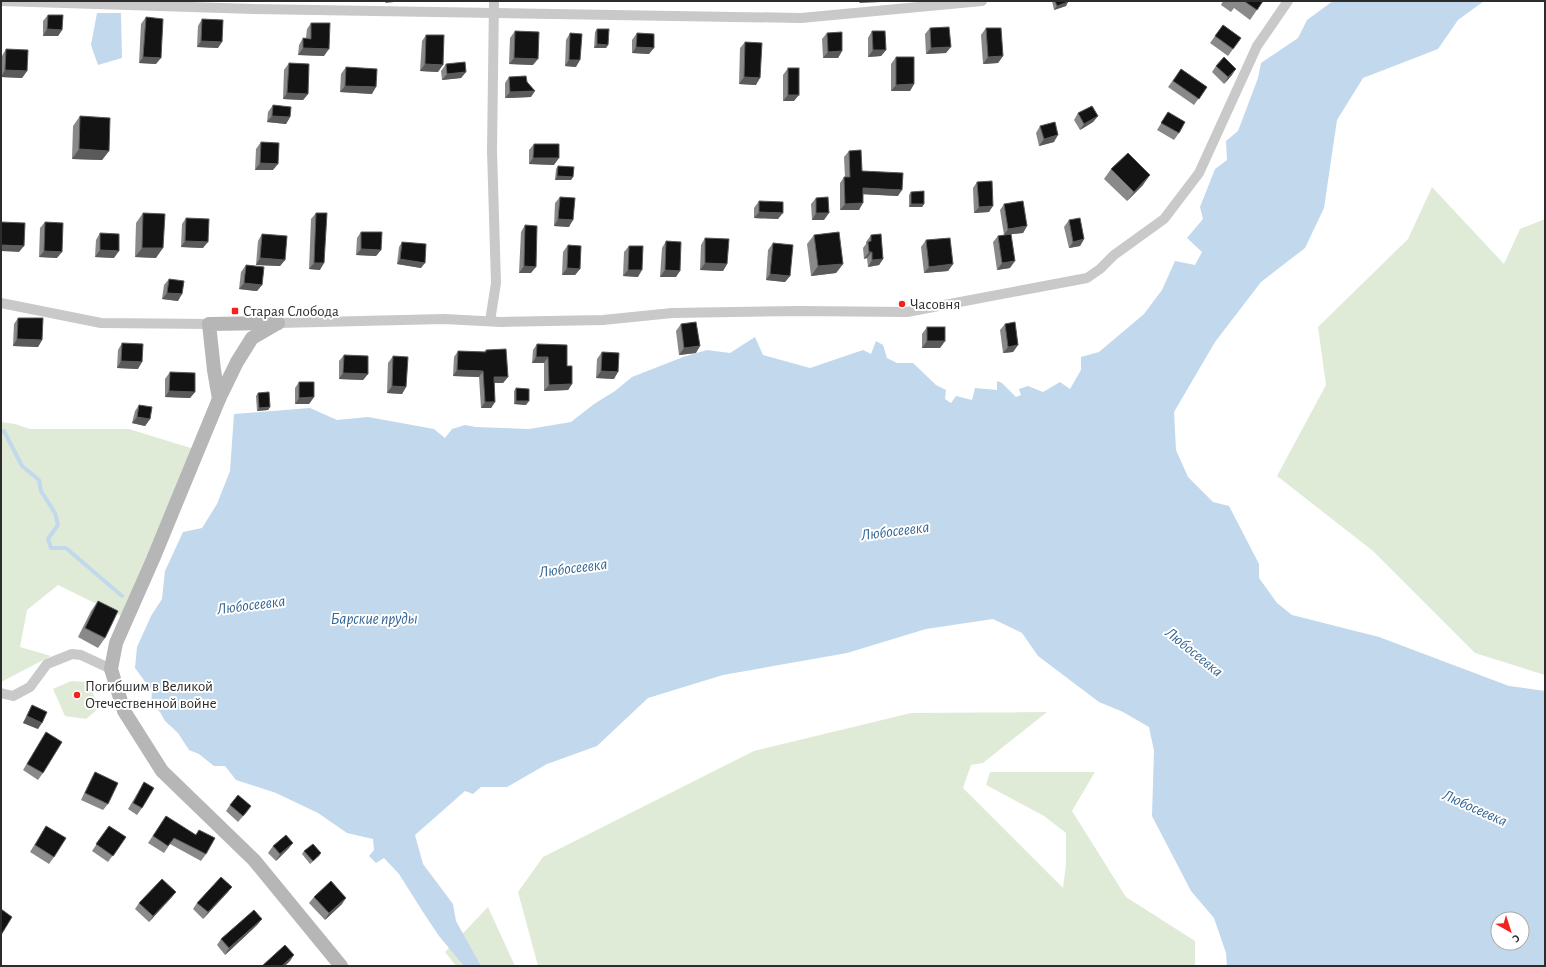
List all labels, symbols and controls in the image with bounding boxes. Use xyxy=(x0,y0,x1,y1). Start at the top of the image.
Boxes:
place label: Часовня xyxy=(910,297,960,312)
marker: Часовня xyxy=(897,299,907,309)
place label: Старая Слобода xyxy=(243,304,339,319)
marker: Старая Слобода xyxy=(230,306,240,316)
water label: Любосеевка xyxy=(859,519,930,543)
water label: Любосеевка xyxy=(537,556,608,580)
water label: Любосеевка xyxy=(215,593,286,617)
water label: Барские пруды xyxy=(330,611,418,628)
water label: Любосеевка xyxy=(1161,624,1226,680)
place label: Погибшим в Великой Отечественной войне xyxy=(85,679,217,711)
marker: Погибшим в Великой Отечественной войне xyxy=(72,690,82,700)
water label: Любосеевка xyxy=(1439,786,1510,829)
north arrow xyxy=(1490,911,1530,951)
text: С xyxy=(1510,932,1522,945)

